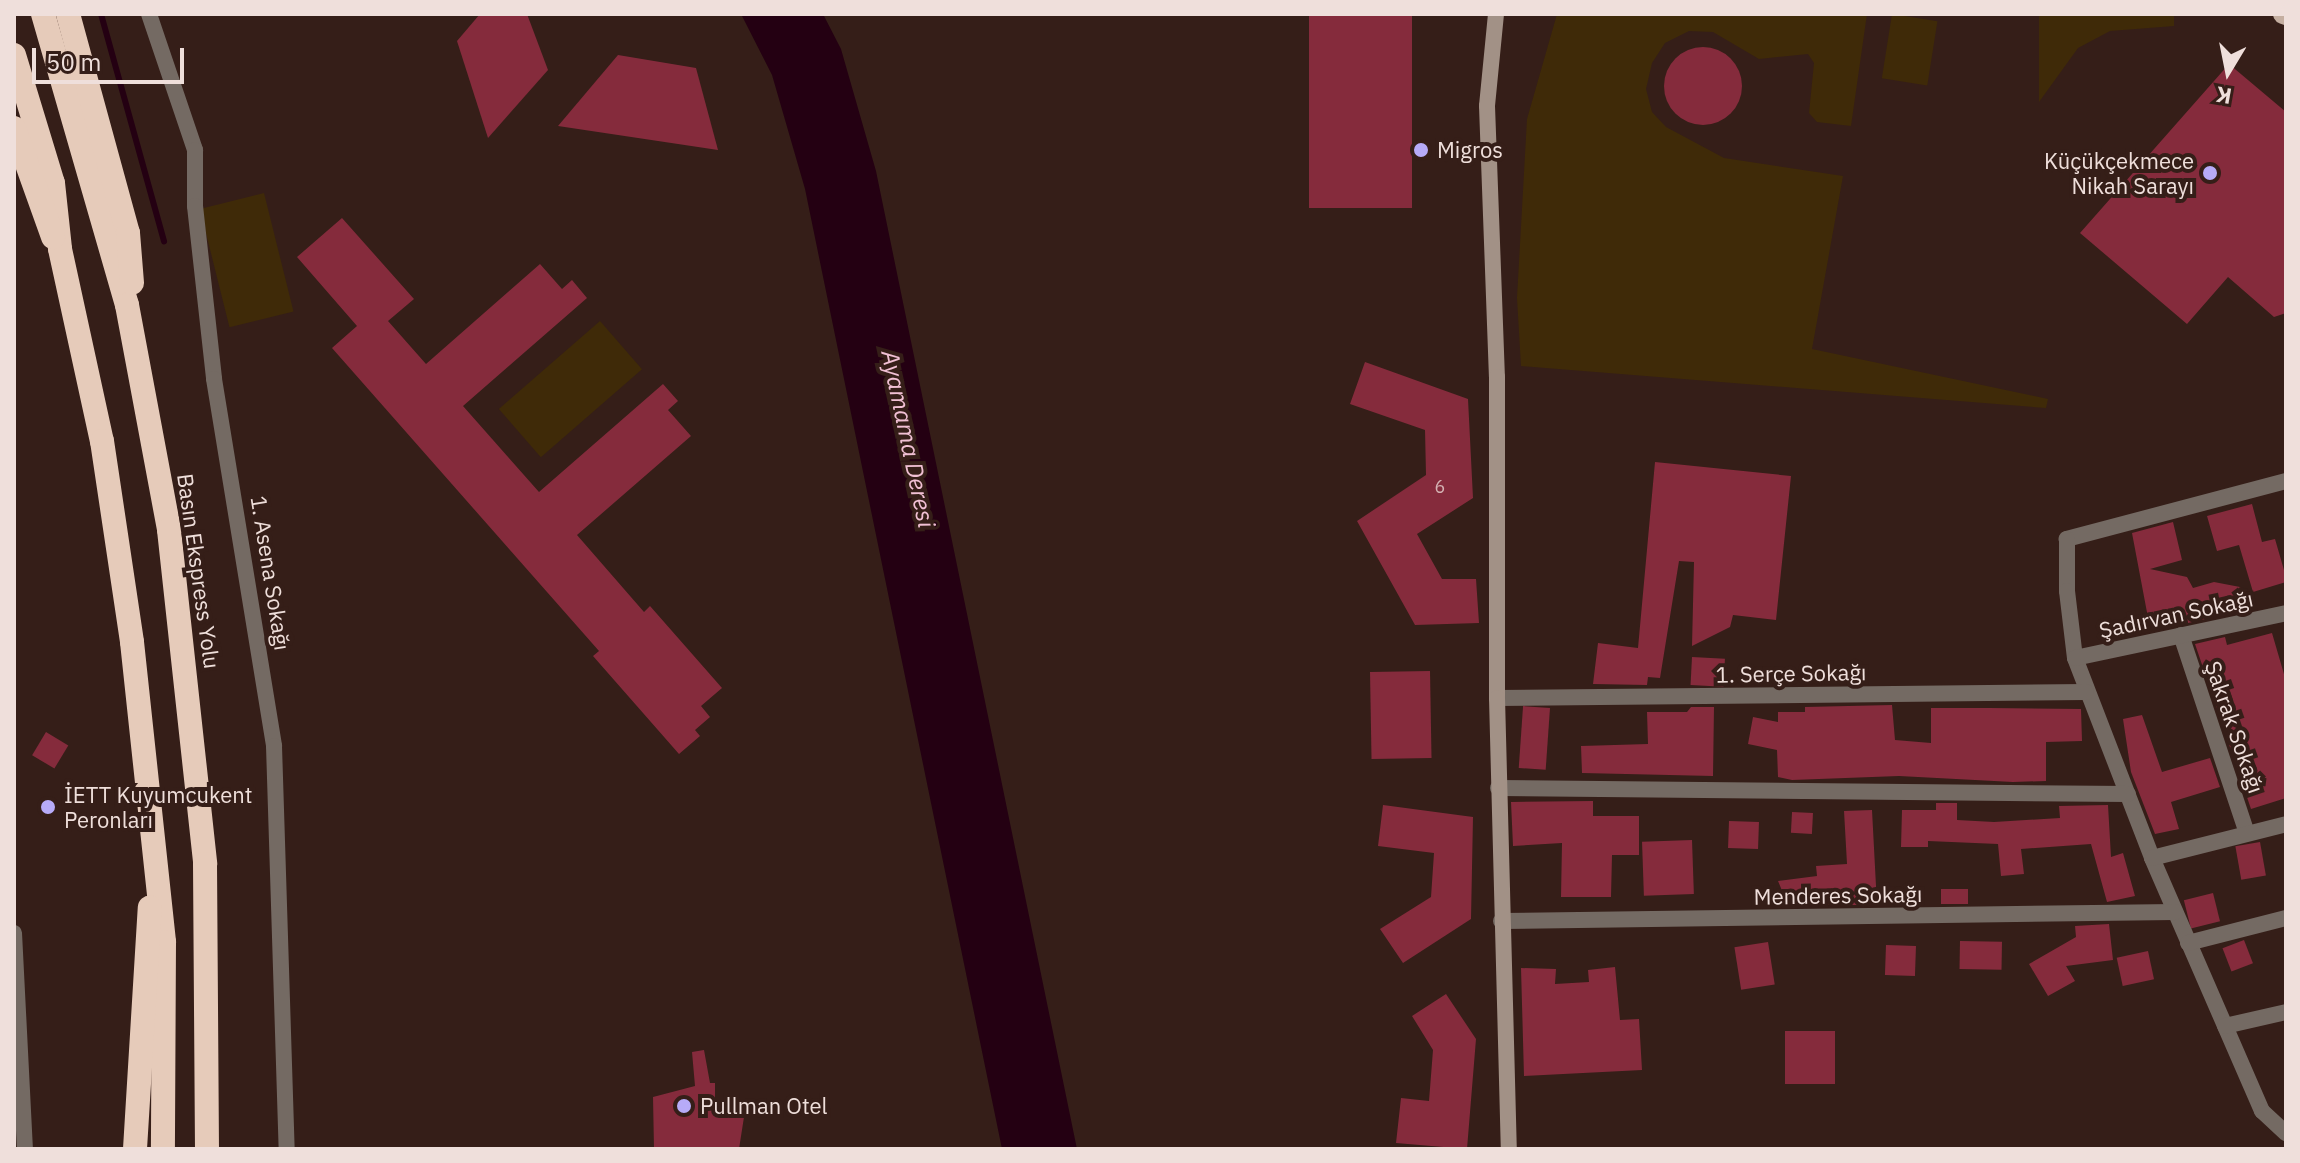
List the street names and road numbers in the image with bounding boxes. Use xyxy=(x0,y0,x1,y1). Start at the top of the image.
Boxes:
street label: Basın Ekspress Yolu xyxy=(172,472,226,670)
street label: 1. Asena Sokağı xyxy=(246,494,296,652)
street label: Şadırvan Sokağı xyxy=(2097,585,2255,643)
street label: Şakrak Sokağı xyxy=(2200,657,2270,797)
street label: 1. Serçe Sokağı xyxy=(1715,658,1867,688)
street label: Menderes Sokağı xyxy=(1753,880,1923,910)

